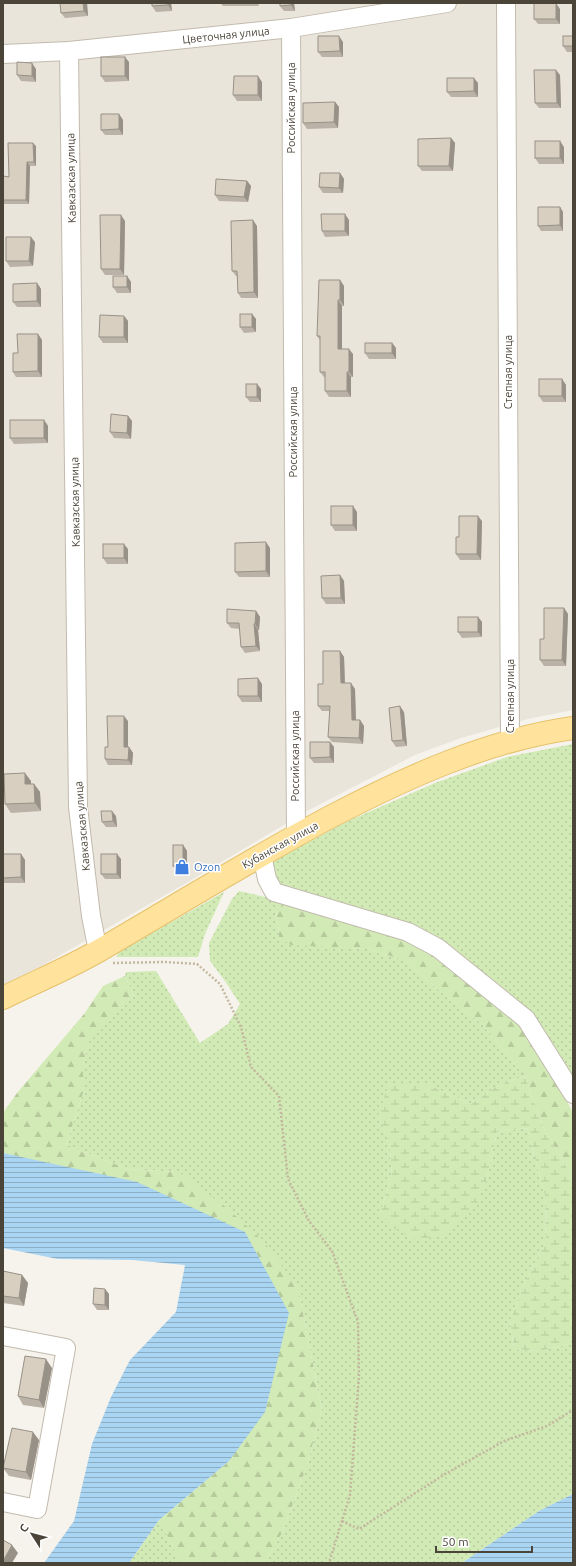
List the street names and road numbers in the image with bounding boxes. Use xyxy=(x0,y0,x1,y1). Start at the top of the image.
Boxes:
street label: Цветочная улица xyxy=(182,24,270,46)
street label: Российская улица xyxy=(285,62,297,154)
street label: Кавказская улица xyxy=(64,133,78,223)
street label: Степная улица xyxy=(502,335,514,409)
street label: Российская улица xyxy=(287,386,299,478)
street label: Кавказская улица xyxy=(68,457,82,547)
street label: Степная улица xyxy=(504,659,516,733)
street label: Российская улица xyxy=(289,710,301,802)
street label: Кавказская улица xyxy=(72,781,92,871)
street label: Кубанская улица xyxy=(240,819,320,871)

